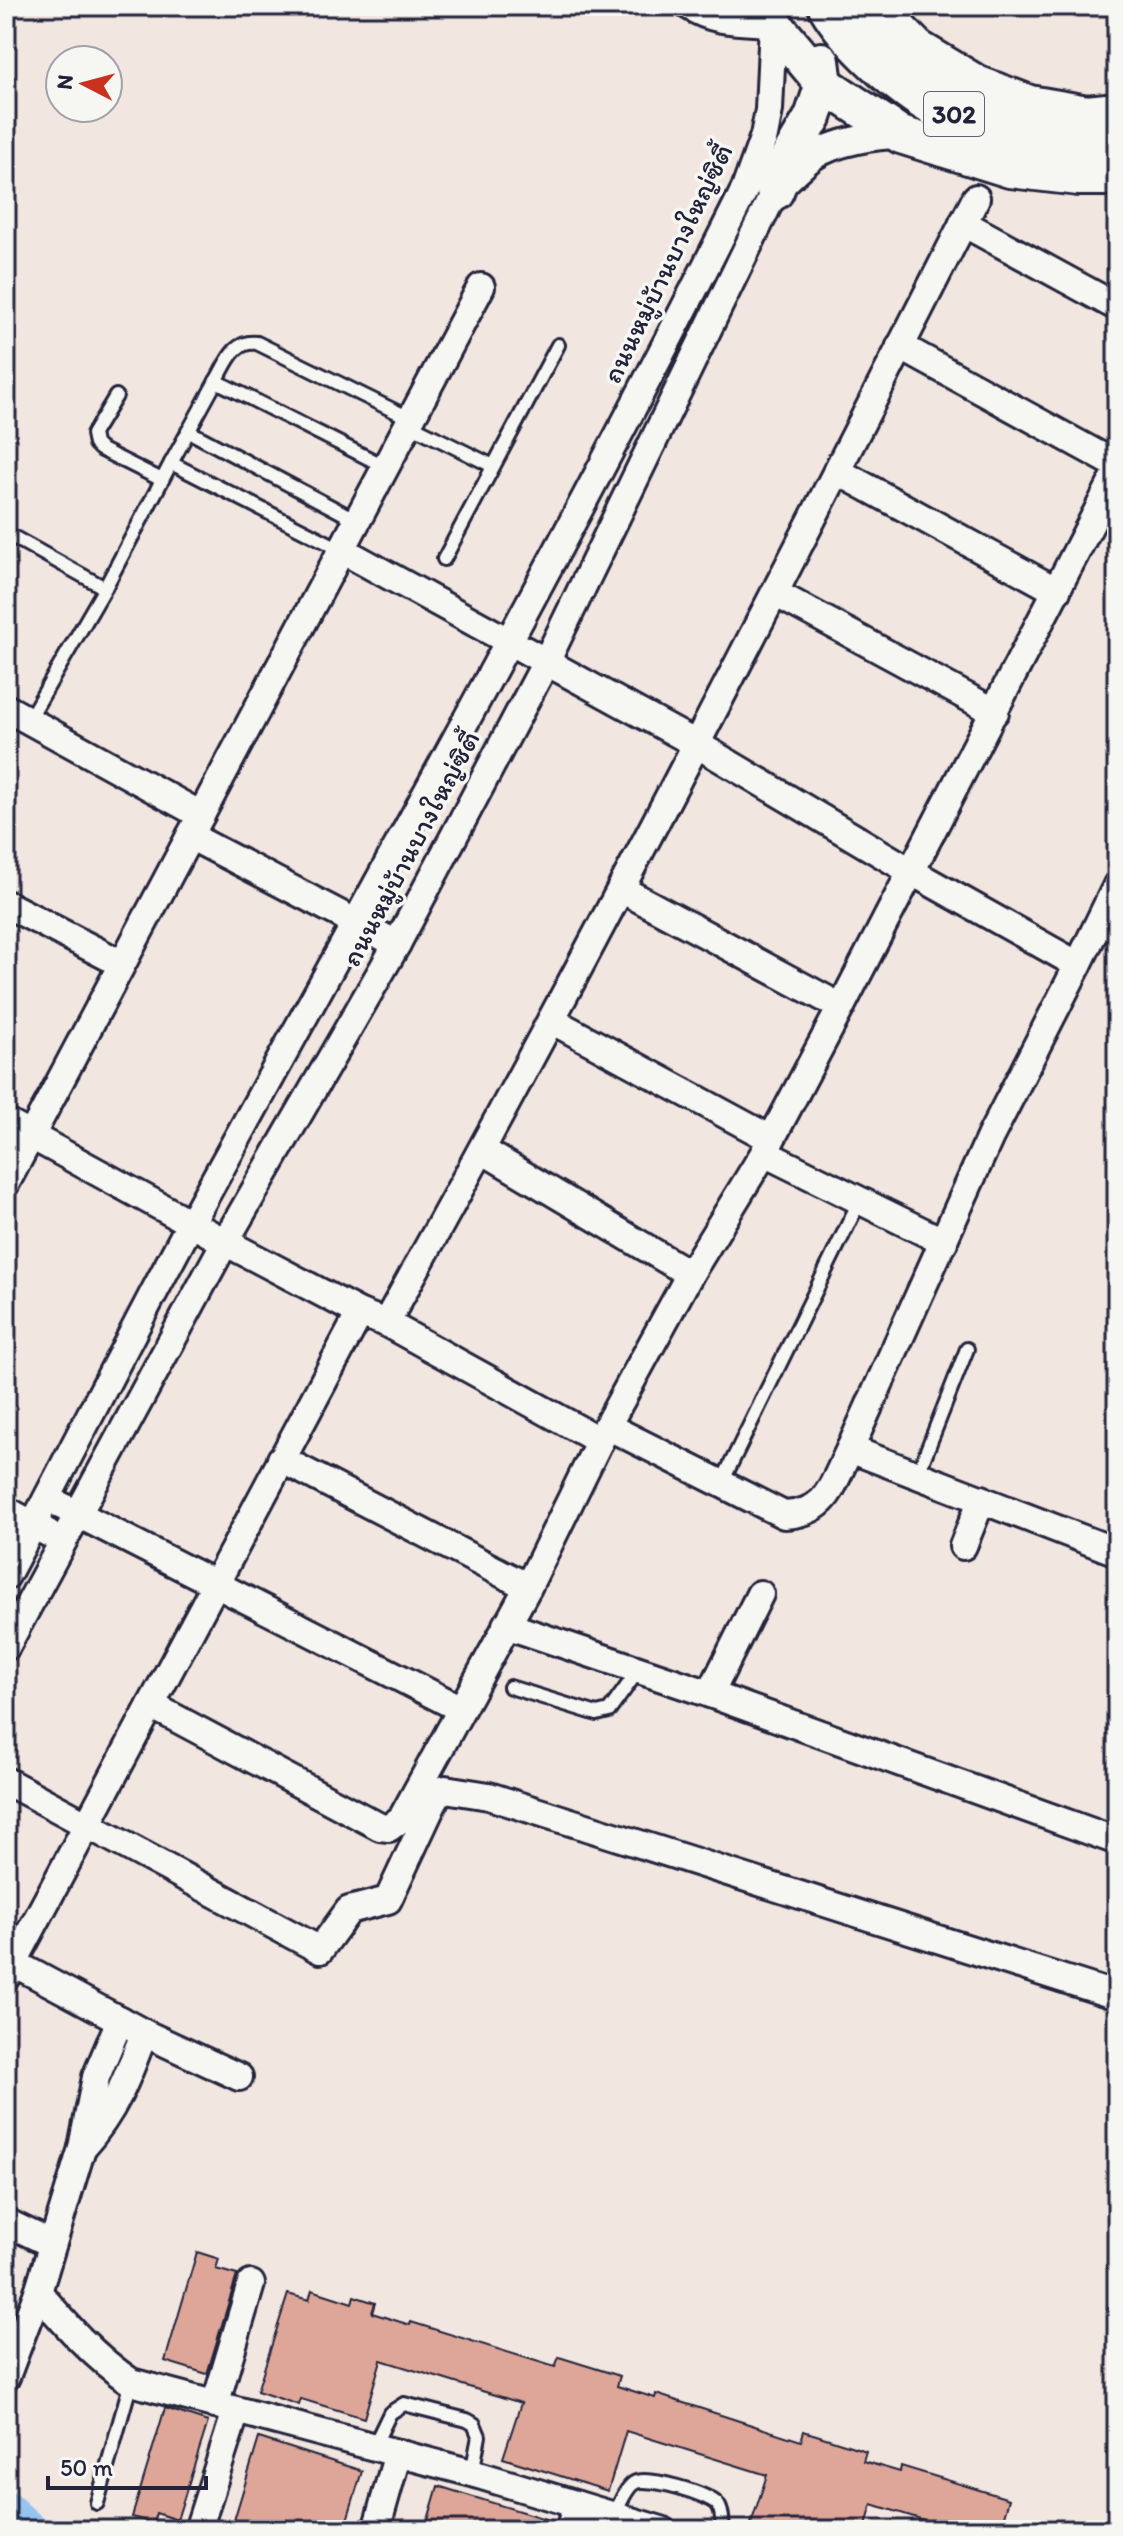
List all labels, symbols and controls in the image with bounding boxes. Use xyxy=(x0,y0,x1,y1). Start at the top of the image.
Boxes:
north arrow xyxy=(44,44,124,124)
text: N xyxy=(50,73,79,91)
road number: 302 xyxy=(924,92,984,136)
street label: ถนนหมู่บ้านบางใหญ่ซิตี้ xyxy=(594,137,742,389)
street label: ถนนหมู่บ้านบางใหญ่ซิตี้ xyxy=(333,723,489,973)
scale bar xyxy=(48,2440,206,2490)
text: 50 m xyxy=(60,2453,113,2482)

